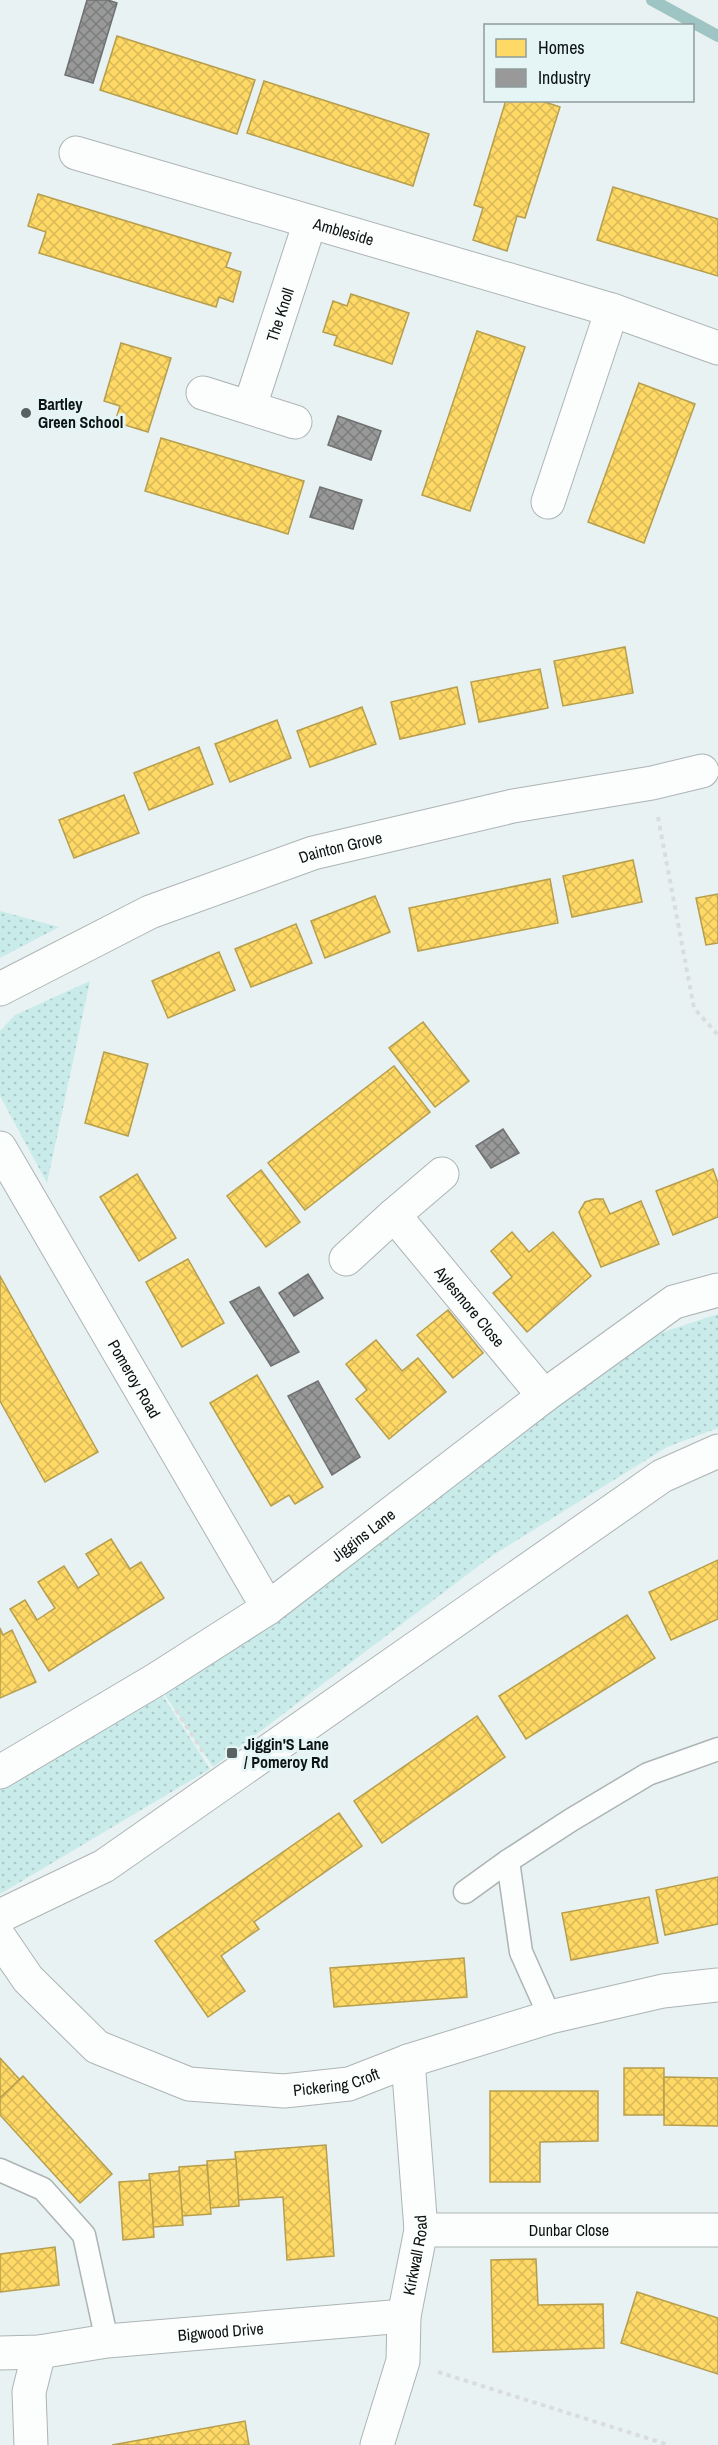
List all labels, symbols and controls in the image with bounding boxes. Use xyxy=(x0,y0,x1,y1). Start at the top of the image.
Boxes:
legend xyxy=(484,24,694,102)
text: Homes xyxy=(538,35,585,60)
text: Industry xyxy=(538,65,591,90)
street label: Ambleside xyxy=(310,212,377,251)
street label: The Knoll xyxy=(261,285,299,345)
place label: Bartley Green School xyxy=(38,393,123,433)
marker: Bartley Green School xyxy=(19,406,33,420)
street label: Dainton Grove xyxy=(295,826,384,868)
street label: Aylesmore Close xyxy=(429,1261,510,1352)
street label: Pomeroy Road xyxy=(103,1335,166,1422)
street label: Jiggins Lane xyxy=(326,1503,399,1567)
place label: Jiggin'S Lane / Pomeroy Rd xyxy=(244,1733,329,1773)
marker: Jiggin'S Lane / Pomeroy Rd xyxy=(225,1746,239,1760)
street label: Pickering Croft xyxy=(292,2062,383,2101)
street label: Kirkwall Road xyxy=(397,2214,432,2297)
street label: Dunbar Close xyxy=(529,2219,609,2241)
street label: Bigwood Drive xyxy=(177,2317,265,2346)

